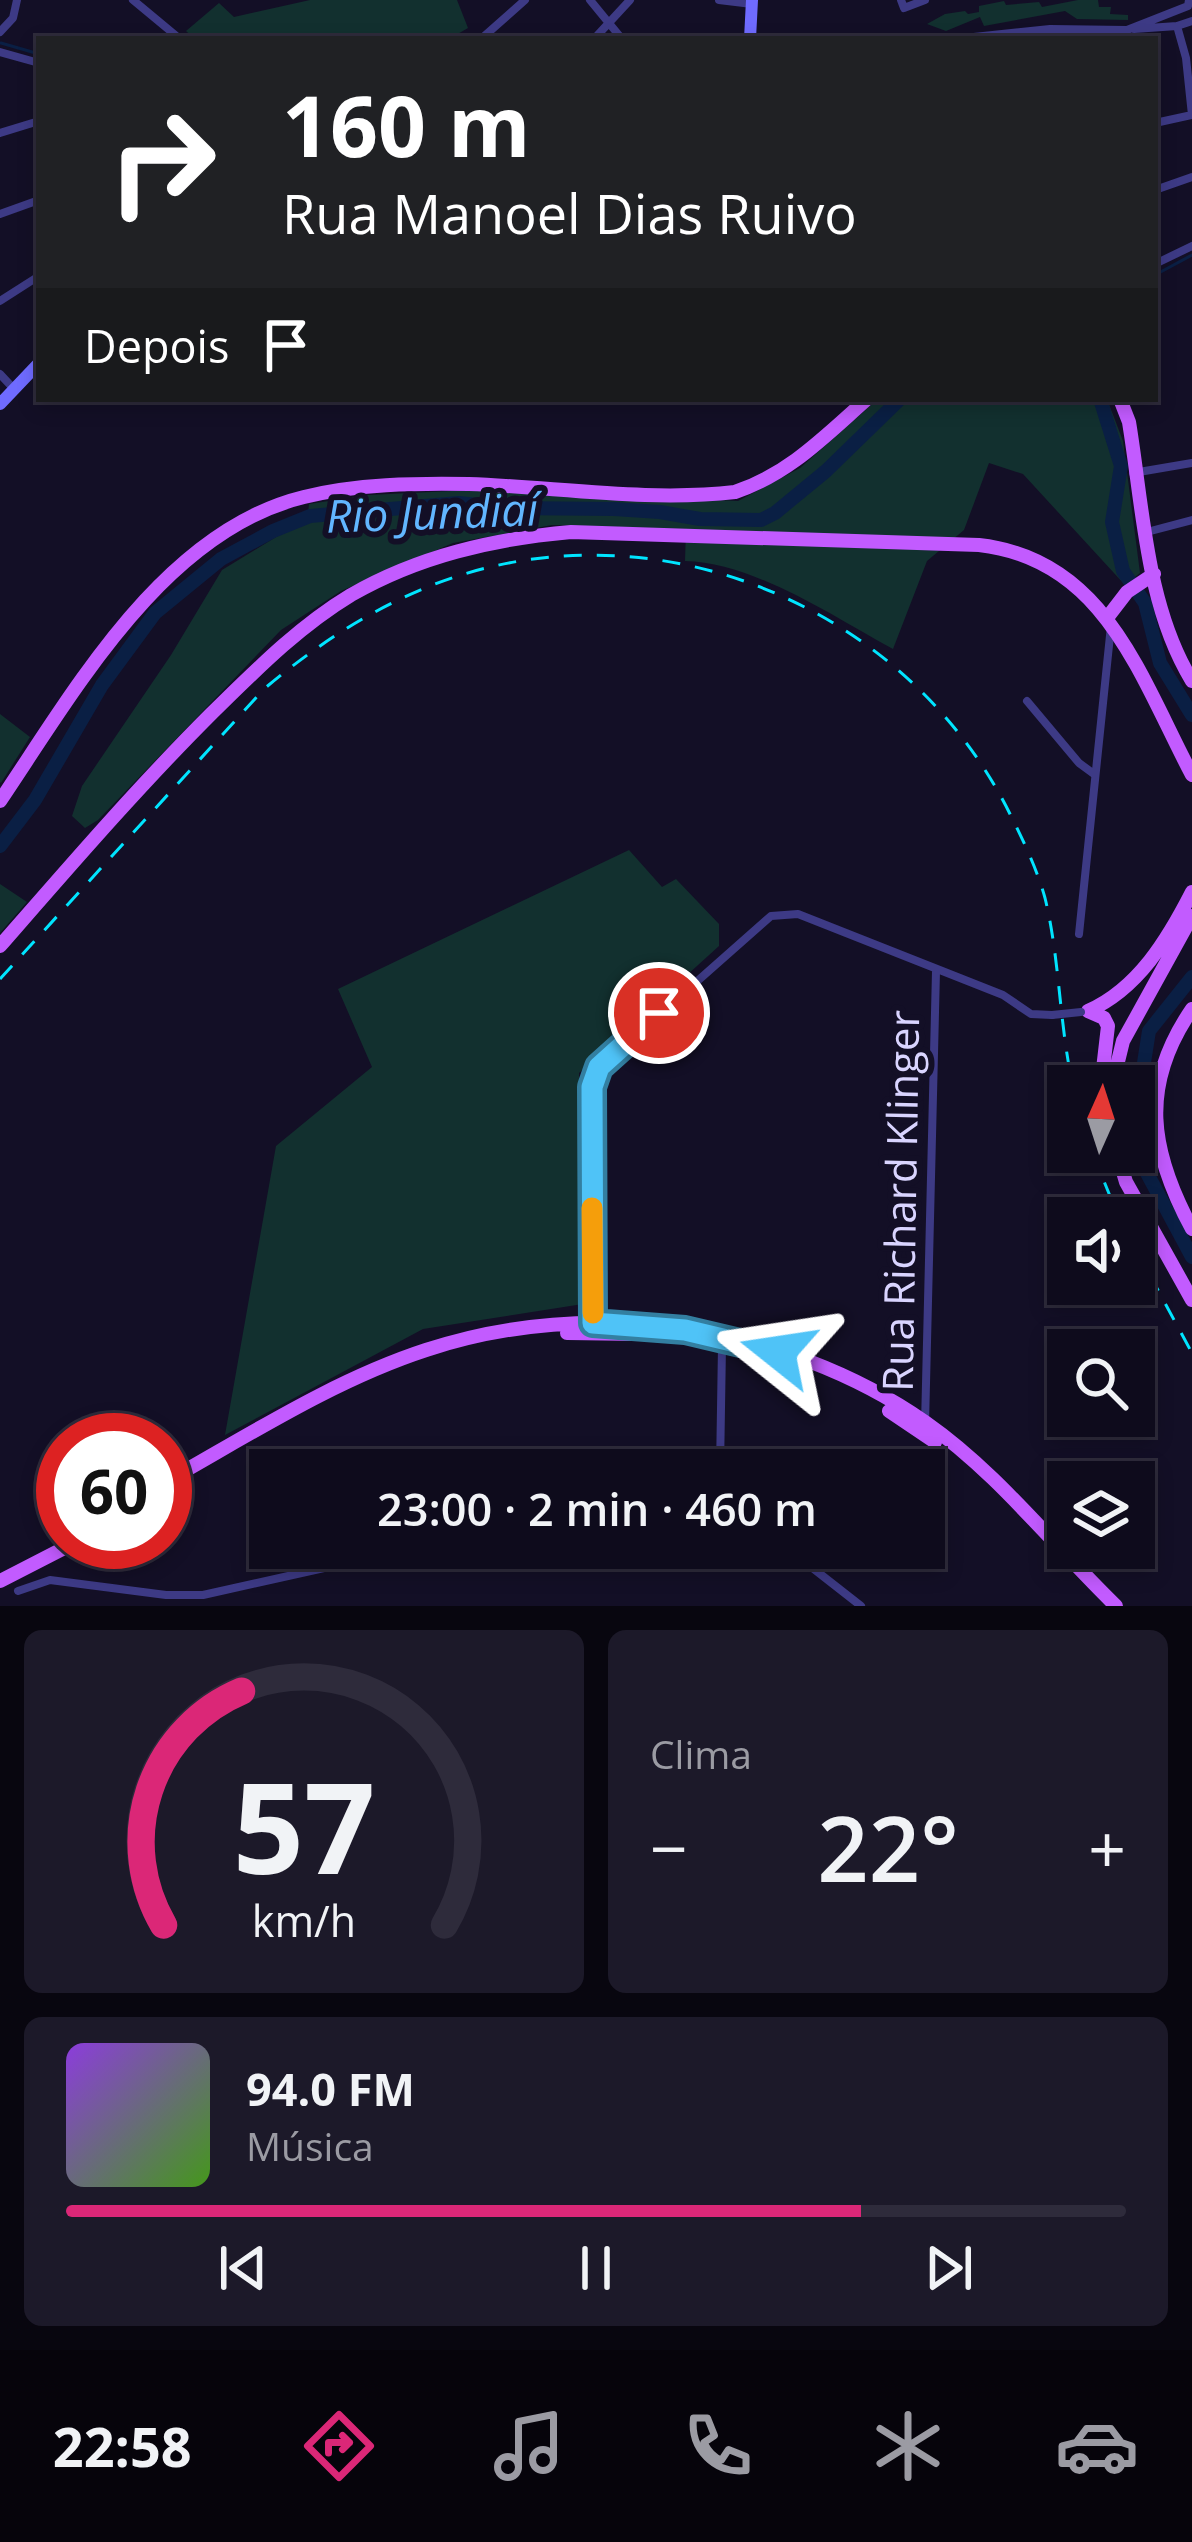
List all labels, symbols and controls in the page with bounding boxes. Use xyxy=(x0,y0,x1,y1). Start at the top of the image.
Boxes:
text: 160 m xyxy=(282,67,530,182)
icon: right xyxy=(84,84,240,240)
text: Rua Manoel Dias Ruivo xyxy=(282,176,857,250)
icon: arrive xyxy=(253,312,319,378)
text: Depois xyxy=(84,315,229,376)
water label: Rio Jundiaí xyxy=(325,477,544,546)
pin xyxy=(608,962,710,1064)
icon: arrive xyxy=(626,980,692,1046)
street label: Rua Richard Klinger xyxy=(868,1010,931,1392)
north arrow xyxy=(1047,1065,1155,1173)
map controls xyxy=(1047,1065,1155,1569)
button: sound xyxy=(1047,1197,1155,1305)
position arrow xyxy=(715,1289,841,1415)
button: search xyxy=(1047,1329,1155,1437)
speed limit sign: 60 xyxy=(36,1413,192,1569)
button: layers xyxy=(1047,1461,1155,1569)
text: 23:00 · 2 min · 460 m xyxy=(377,1478,817,1539)
text: Clima xyxy=(650,1727,752,1780)
text: 57 xyxy=(233,1741,375,1911)
text: 22° xyxy=(817,1786,959,1908)
text: − xyxy=(650,1802,688,1892)
text: + xyxy=(1088,1802,1126,1892)
text: km/h xyxy=(252,1890,356,1949)
text: 94.0 FM xyxy=(246,2058,415,2119)
text: Música xyxy=(246,2119,374,2172)
icon: previous xyxy=(210,2235,276,2301)
icon: pause xyxy=(563,2235,629,2301)
icon: next xyxy=(916,2235,982,2301)
icon: directions xyxy=(297,2404,381,2488)
icon: music xyxy=(487,2404,571,2488)
icon: phone xyxy=(676,2404,760,2488)
icon: climate xyxy=(866,2404,950,2488)
icon: car xyxy=(1055,2404,1139,2488)
text: 22:58 xyxy=(53,2409,192,2483)

